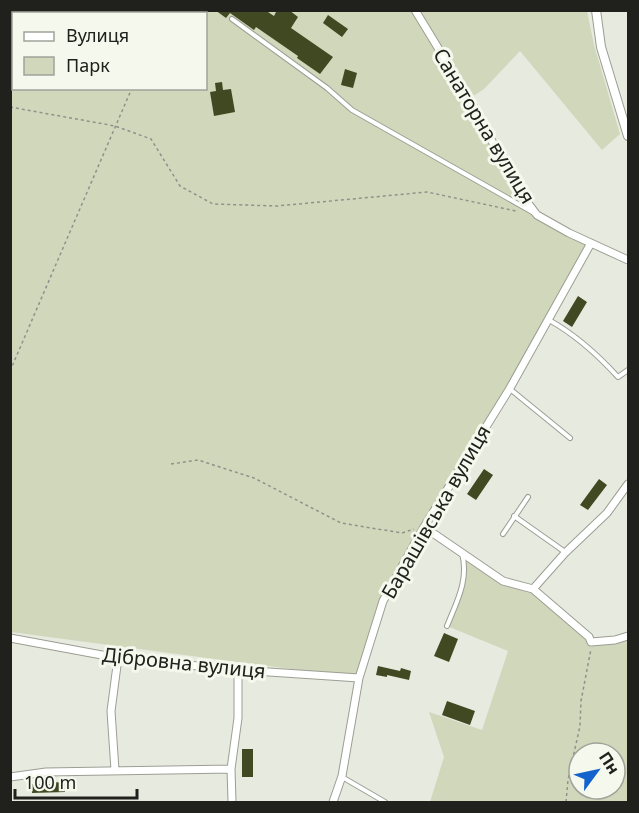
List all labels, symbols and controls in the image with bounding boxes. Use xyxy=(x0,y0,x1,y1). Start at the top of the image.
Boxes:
legend xyxy=(12,12,207,90)
text: Вулиця xyxy=(66,23,129,47)
street label: Санаторна вулиця xyxy=(427,43,542,209)
text: Парк xyxy=(66,53,110,77)
street label: Барашівська вулиця xyxy=(375,420,496,604)
street label: Дібровна вулиця xyxy=(101,641,267,684)
north arrow xyxy=(567,741,627,801)
text: Пн xyxy=(594,747,625,778)
scale bar xyxy=(15,762,136,800)
text: 100 m xyxy=(24,770,76,794)

